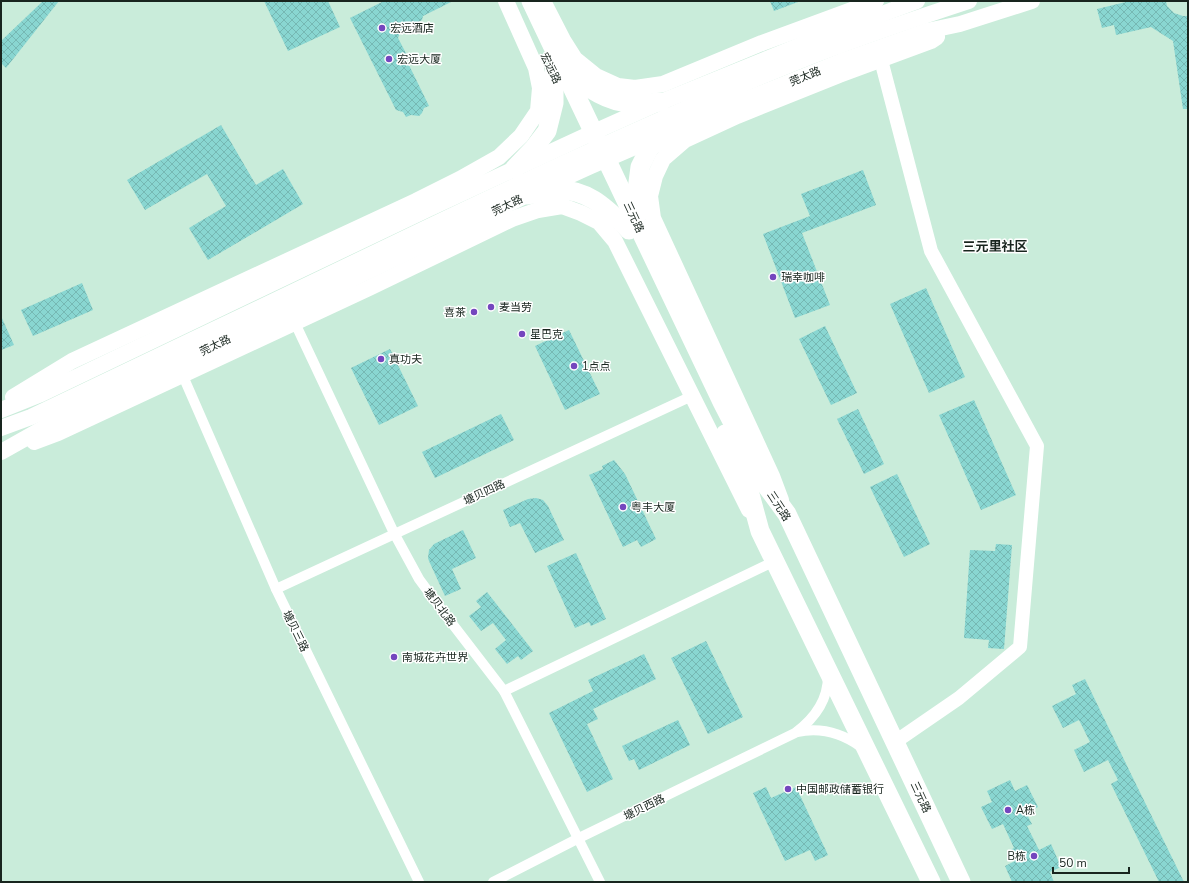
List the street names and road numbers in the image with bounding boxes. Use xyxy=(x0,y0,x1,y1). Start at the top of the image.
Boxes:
street label: 宏远路 xyxy=(537,50,565,86)
street label: 莞太路 xyxy=(787,63,823,90)
street label: 莞太路 xyxy=(489,191,525,219)
street label: 三元路 xyxy=(620,199,647,235)
street label: 莞太路 xyxy=(197,331,233,359)
street label: 塘贝四路 xyxy=(461,476,507,509)
street label: 三元路 xyxy=(763,488,794,524)
street label: 塘贝北路 xyxy=(420,585,459,629)
street label: 塘贝三路 xyxy=(279,608,312,654)
street label: 三元路 xyxy=(907,779,934,815)
street label: 塘贝西路 xyxy=(621,791,667,824)

